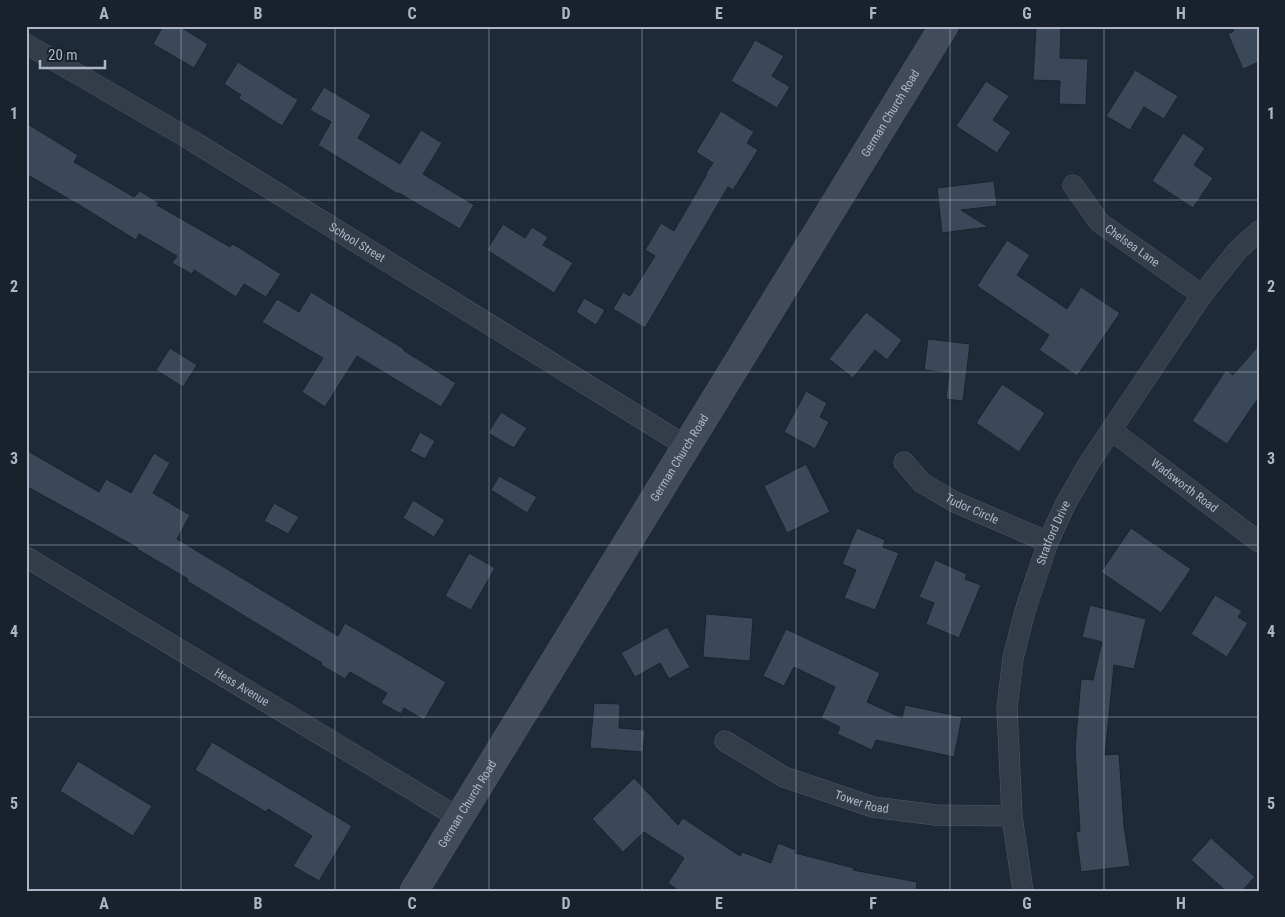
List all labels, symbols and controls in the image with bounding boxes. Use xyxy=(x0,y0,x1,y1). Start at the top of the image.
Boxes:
text: A xyxy=(99,4,109,23)
text: B xyxy=(254,4,263,23)
text: C xyxy=(407,4,417,23)
text: D xyxy=(561,4,571,23)
text: E xyxy=(715,4,723,23)
text: F xyxy=(869,4,877,23)
text: G xyxy=(1022,4,1032,23)
text: H xyxy=(1176,4,1186,23)
scale bar xyxy=(40,38,105,70)
text: 20 m xyxy=(48,46,78,64)
street label: German Church Road xyxy=(858,67,923,160)
text: 1 xyxy=(10,104,18,123)
text: 1 xyxy=(1267,104,1275,123)
street label: School Street xyxy=(326,220,388,265)
street label: Chelsea Lane xyxy=(1102,222,1163,270)
text: 2 xyxy=(10,277,18,296)
text: 2 xyxy=(1267,277,1275,296)
street label: German Church Road xyxy=(647,412,712,504)
text: 3 xyxy=(10,449,18,468)
text: 3 xyxy=(1267,449,1275,468)
street label: Wadsworth Road xyxy=(1148,456,1221,515)
street label: Tudor Circle xyxy=(943,491,1001,527)
street label: Stratford Drive xyxy=(1034,498,1073,567)
text: 4 xyxy=(10,622,18,641)
text: 4 xyxy=(1267,622,1275,641)
street label: Hess Avenue xyxy=(212,665,272,709)
street label: German Church Road xyxy=(435,758,499,850)
street label: Tower Road xyxy=(833,788,890,816)
text: 5 xyxy=(10,794,18,813)
text: 5 xyxy=(1267,794,1275,813)
text: A xyxy=(99,894,109,913)
text: B xyxy=(254,894,263,913)
text: C xyxy=(407,894,417,913)
text: D xyxy=(561,894,571,913)
text: E xyxy=(715,894,723,913)
text: F xyxy=(869,894,877,913)
text: G xyxy=(1022,894,1032,913)
text: H xyxy=(1176,894,1186,913)

